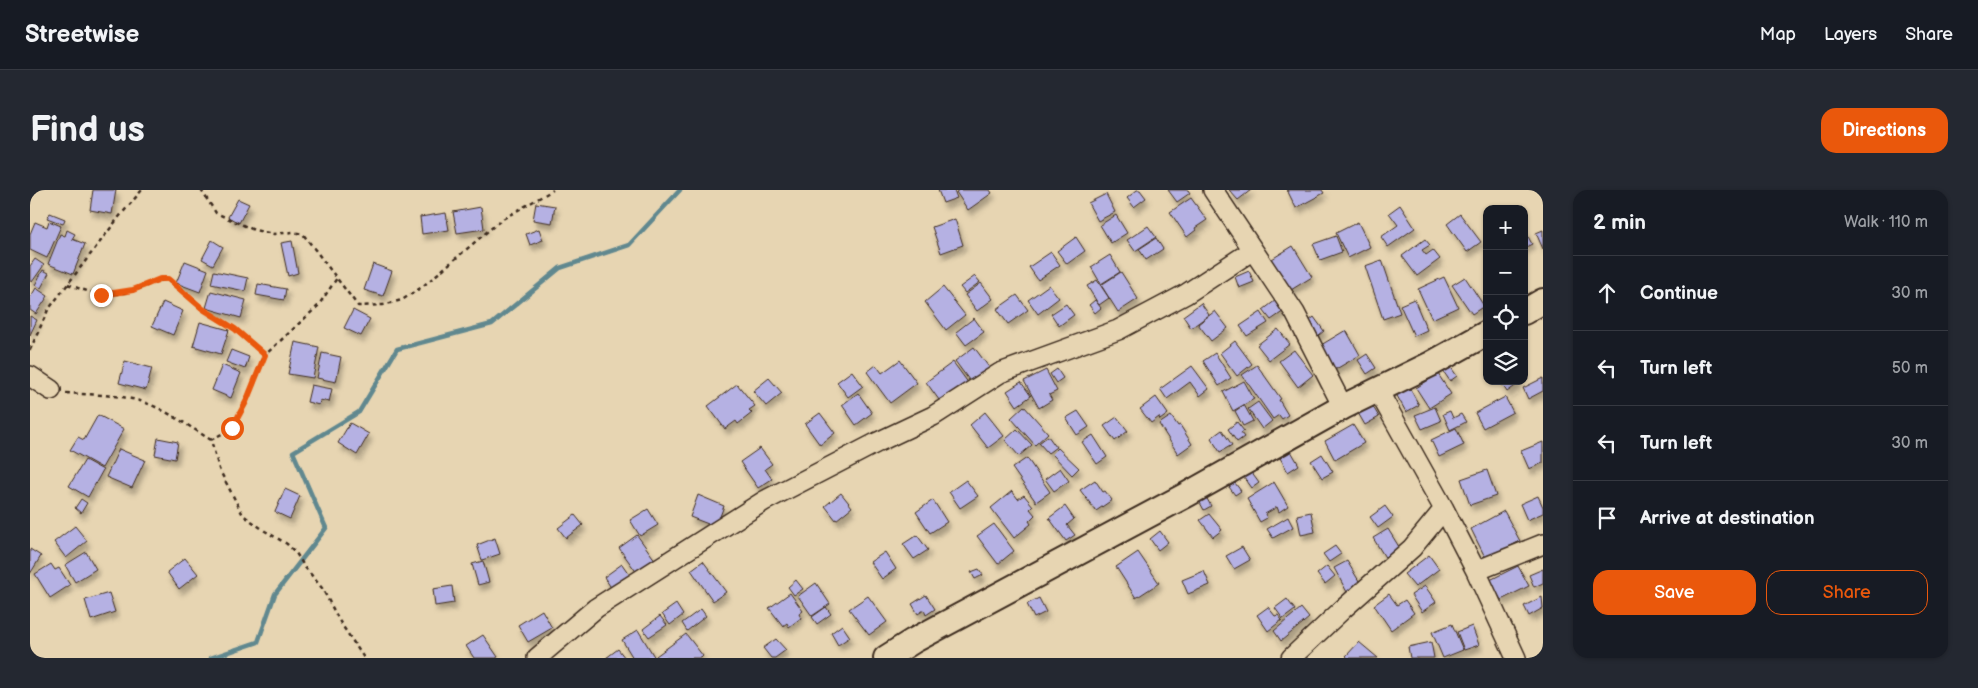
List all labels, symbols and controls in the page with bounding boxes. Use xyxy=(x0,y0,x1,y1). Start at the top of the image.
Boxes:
text: Streetwise xyxy=(25,20,139,49)
text: Map xyxy=(1760,24,1796,45)
text: Layers xyxy=(1824,24,1877,45)
text: Share xyxy=(1905,24,1953,45)
button: Directions xyxy=(1821,108,1948,153)
text: Find us xyxy=(30,109,145,152)
map controls xyxy=(1483,205,1528,385)
button: + xyxy=(1483,205,1528,250)
text: 2 min xyxy=(1593,210,1646,235)
text: Walk · 110 m xyxy=(1844,213,1928,232)
button: − xyxy=(1483,250,1528,295)
icon: ahead xyxy=(1593,279,1621,307)
text: Continue xyxy=(1640,282,1718,305)
route end xyxy=(90,284,113,307)
text: 30 m xyxy=(1891,284,1928,303)
button: locate xyxy=(1483,295,1528,340)
button: layers xyxy=(1483,340,1528,385)
icon: left xyxy=(1593,354,1621,382)
text: Turn left xyxy=(1640,357,1712,380)
text: 50 m xyxy=(1892,359,1928,378)
route start xyxy=(221,417,244,440)
icon: left xyxy=(1593,429,1621,457)
text: Turn left xyxy=(1640,432,1712,455)
text: 30 m xyxy=(1891,434,1928,453)
icon: arrive xyxy=(1593,504,1621,532)
text: Arrive at destination xyxy=(1640,507,1815,530)
button: Save xyxy=(1593,570,1756,615)
button: Share xyxy=(1766,570,1928,615)

